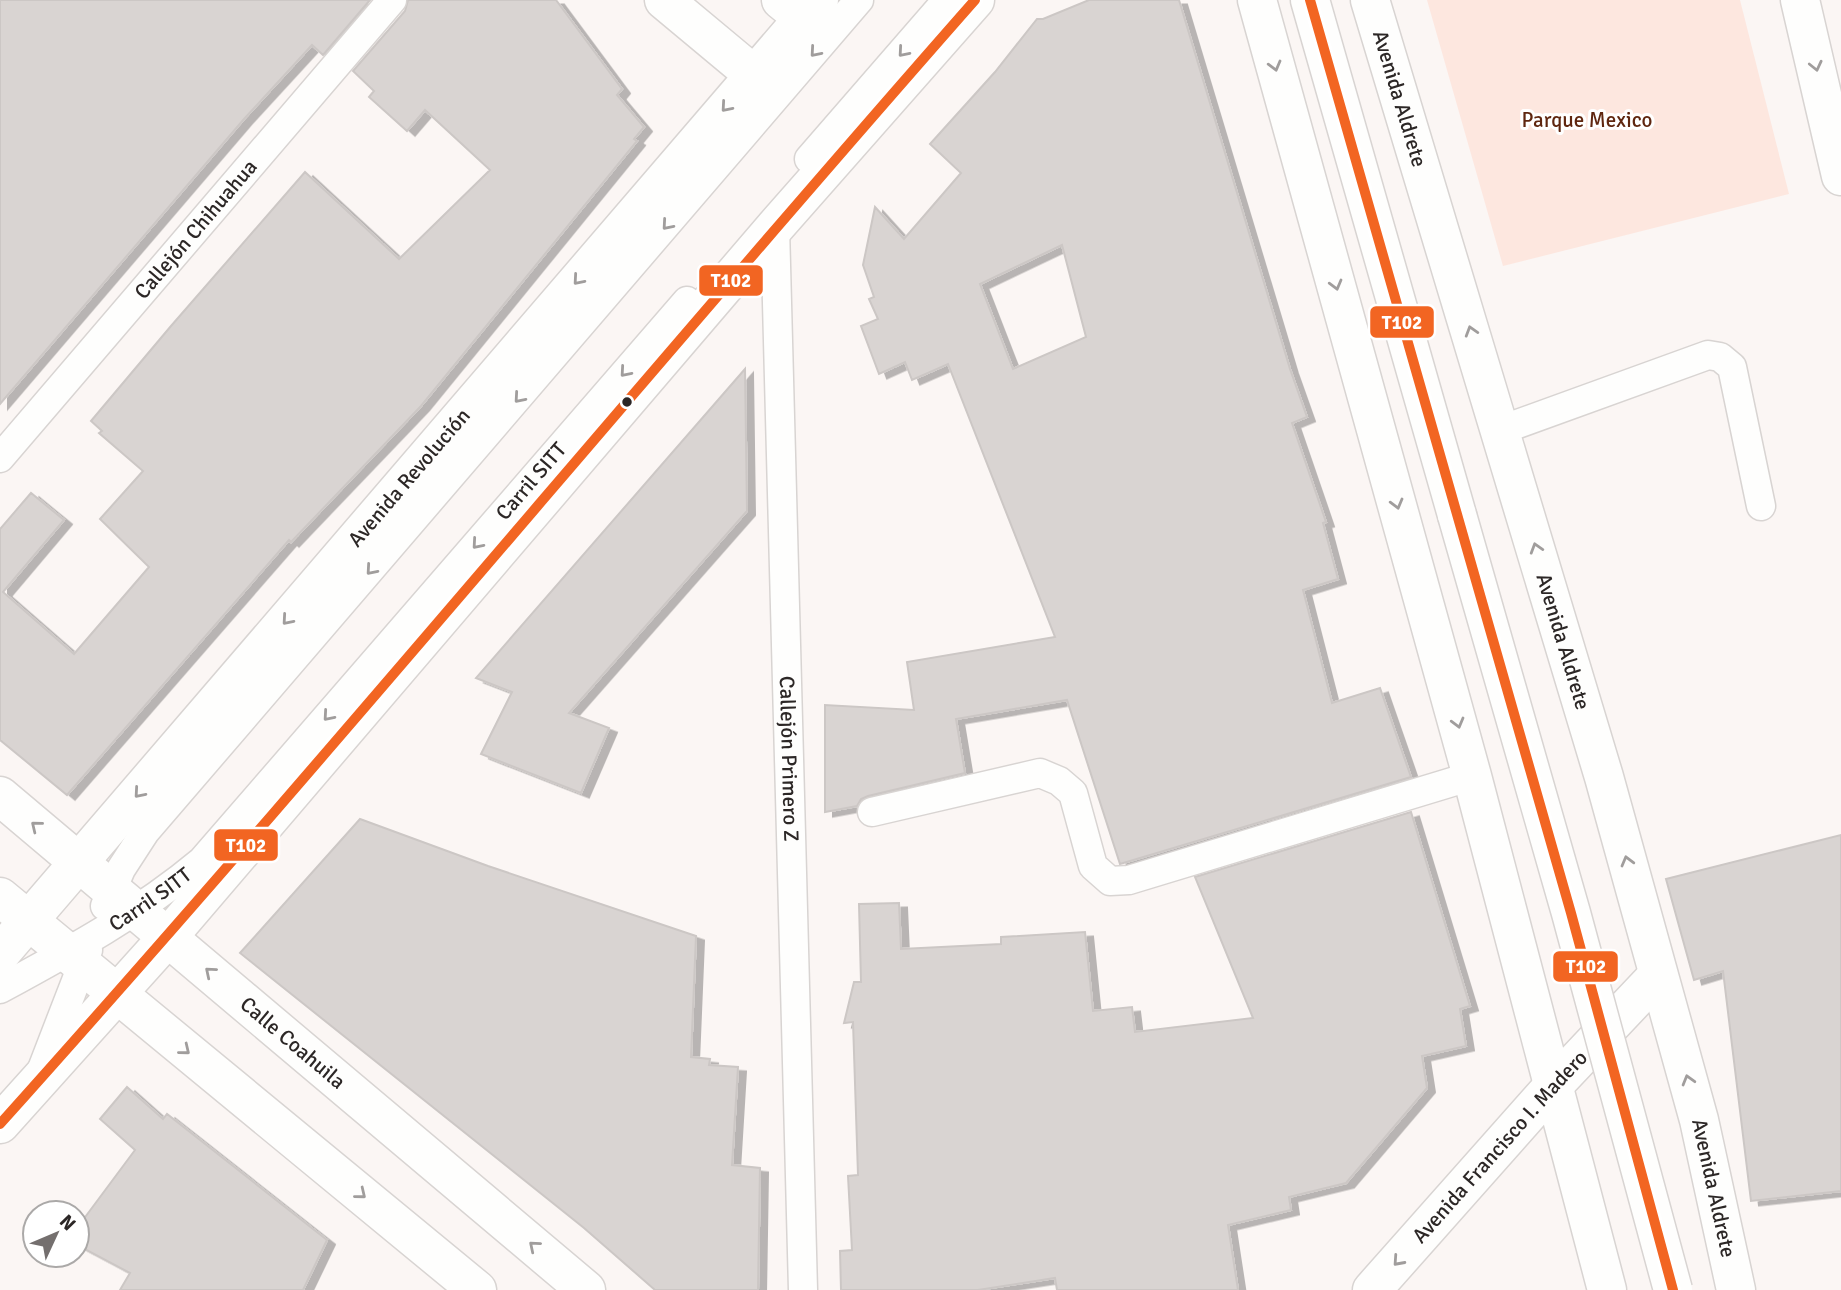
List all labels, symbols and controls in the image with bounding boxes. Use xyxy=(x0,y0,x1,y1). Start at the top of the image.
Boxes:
street label: Avenida Aldrete xyxy=(1367,27,1433,170)
one-way arrow xyxy=(899,43,911,56)
one-way arrow xyxy=(811,44,823,57)
one-way arrow xyxy=(1267,60,1282,72)
one-way arrow xyxy=(1807,60,1822,72)
one-way arrow xyxy=(722,99,734,112)
park label: Parque Mexico xyxy=(1522,107,1652,133)
street label: Callejón Chihuahua xyxy=(129,154,263,304)
one-way arrow xyxy=(663,217,675,230)
line badge: T102 xyxy=(698,264,764,297)
text: T102 xyxy=(711,269,751,293)
one-way arrow xyxy=(574,272,586,285)
one-way arrow xyxy=(1328,279,1343,291)
line badge: T102 xyxy=(1369,305,1435,339)
text: T102 xyxy=(1382,311,1422,335)
one-way arrow xyxy=(1464,325,1479,337)
one-way arrow xyxy=(621,364,633,377)
one-way arrow xyxy=(515,390,527,403)
unlabelled marker xyxy=(620,395,634,409)
street label: Avenida Revolución xyxy=(342,403,476,552)
street label: Carril SITT xyxy=(490,436,572,526)
one-way arrow xyxy=(1389,498,1403,510)
one-way arrow xyxy=(473,535,485,548)
one-way arrow xyxy=(1530,543,1545,555)
one-way arrow xyxy=(367,562,379,575)
street label: Avenida Aldrete xyxy=(1530,570,1596,713)
one-way arrow xyxy=(283,612,295,625)
street label: Callejón Primero Z xyxy=(774,676,804,842)
one-way arrow xyxy=(324,707,336,720)
one-way arrow xyxy=(1449,717,1464,729)
one-way arrow xyxy=(135,785,147,798)
one-way arrow xyxy=(32,822,45,834)
line badge: T102 xyxy=(213,828,279,862)
text: T102 xyxy=(226,834,266,858)
one-way arrow xyxy=(1621,855,1635,867)
street label: Carril SITT xyxy=(104,861,197,937)
line badge: T102 xyxy=(1552,950,1619,983)
text: T102 xyxy=(1566,955,1606,979)
one-way arrow xyxy=(206,968,219,980)
street label: Calle Coahuila xyxy=(235,991,351,1095)
one-way arrow xyxy=(178,1041,190,1054)
street label: Avenida Francisco I. Madero xyxy=(1407,1045,1593,1249)
one-way arrow xyxy=(1682,1074,1696,1086)
street label: Avenida Aldrete xyxy=(1686,1116,1742,1260)
one-way arrow xyxy=(353,1186,365,1199)
north arrow xyxy=(21,1199,91,1269)
text: N xyxy=(54,1210,81,1236)
one-way arrow xyxy=(529,1242,542,1254)
one-way arrow xyxy=(1394,1253,1406,1266)

